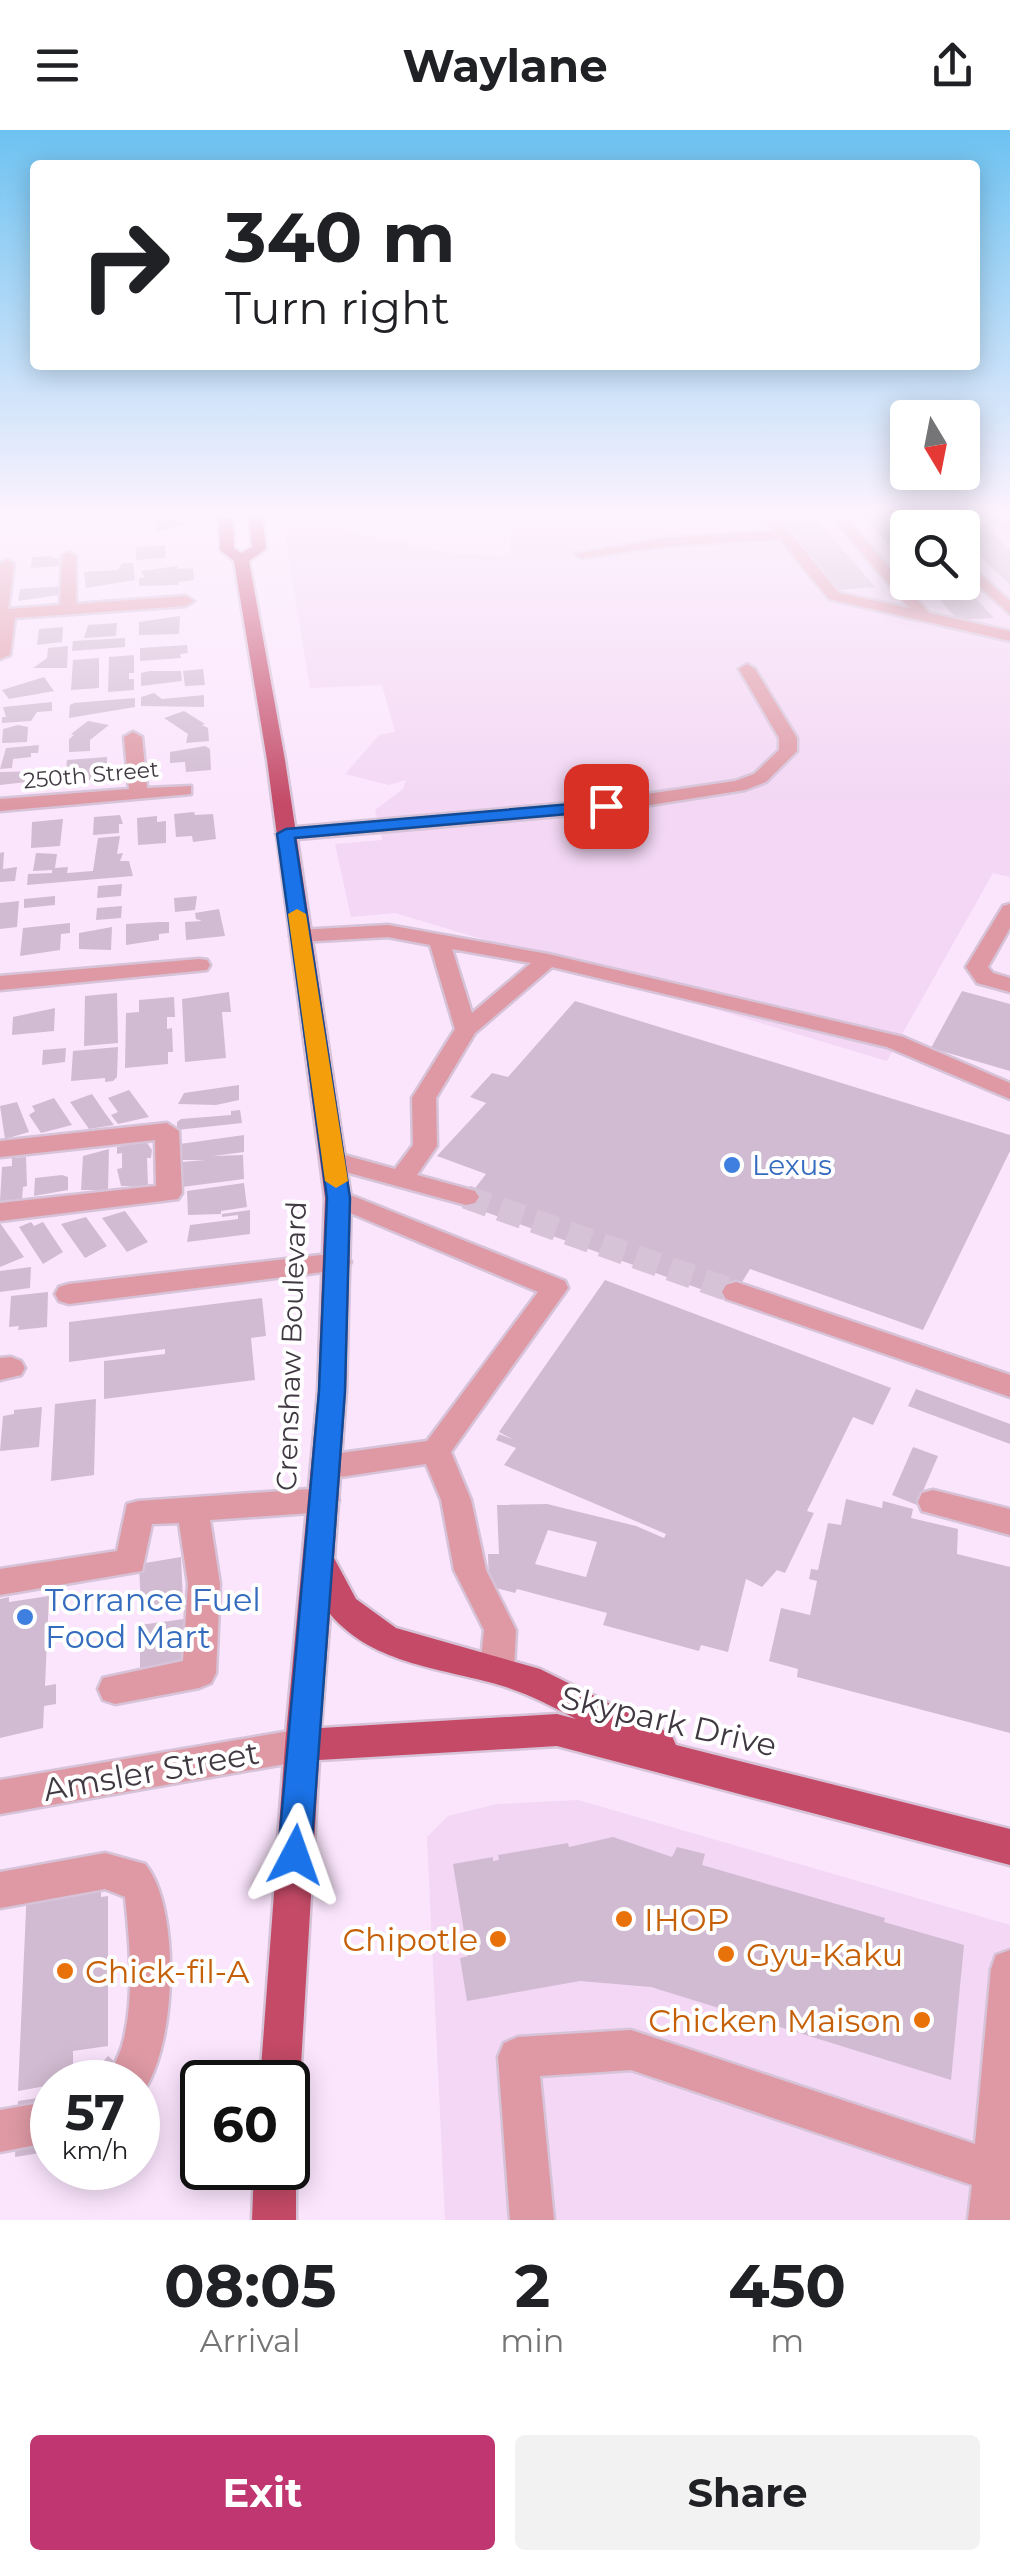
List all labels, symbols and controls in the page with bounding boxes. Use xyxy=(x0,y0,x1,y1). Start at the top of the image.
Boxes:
icon: menu xyxy=(30,38,85,93)
text: Waylane xyxy=(402,38,608,93)
icon: share xyxy=(925,38,980,93)
text: 340 m xyxy=(225,194,455,280)
icon: right xyxy=(60,200,190,330)
text: Turn right xyxy=(225,280,450,335)
north arrow xyxy=(890,400,980,490)
map controls xyxy=(890,400,980,600)
button: search xyxy=(890,510,980,600)
street label: 250th Street xyxy=(22,756,160,794)
pin xyxy=(564,764,649,849)
icon: arrive xyxy=(579,779,634,834)
place label: Lexus xyxy=(752,1148,832,1182)
marker: Lexus xyxy=(721,1154,743,1176)
street label: Crenshaw Boulevard xyxy=(269,1200,313,1492)
place label: Torrance Fuel Food Mart xyxy=(45,1580,261,1656)
marker: Torrance Fuel Food Mart xyxy=(14,1606,36,1628)
street label: Skypark Drive xyxy=(558,1677,780,1765)
street label: Amsler Street xyxy=(40,1733,262,1809)
position arrow xyxy=(243,1803,347,1907)
place label: IHOP xyxy=(644,1900,730,1939)
marker: IHOP xyxy=(613,1908,635,1930)
place label: Chipotle xyxy=(342,1920,478,1959)
marker: Chipotle xyxy=(487,1928,509,1950)
place label: Gyu-Kaku xyxy=(746,1935,903,1974)
marker: Gyu-Kaku xyxy=(715,1943,737,1965)
place label: Chick-fil-A xyxy=(85,1952,250,1991)
marker: Chick-fil-A xyxy=(54,1960,76,1982)
place label: Chicken Maison xyxy=(648,2001,902,2040)
marker: Chicken Maison xyxy=(911,2009,933,2031)
speed limit sign: 60 xyxy=(180,2060,310,2190)
text: 57 xyxy=(65,2082,125,2143)
text: km/h xyxy=(62,2135,128,2165)
text: 08:05 xyxy=(164,2249,336,2322)
text: 2 xyxy=(515,2249,550,2322)
text: 450 xyxy=(728,2249,846,2322)
text: Arrival xyxy=(200,2321,301,2360)
text: min xyxy=(500,2321,564,2360)
text: m xyxy=(770,2321,804,2360)
button: Exit xyxy=(30,2435,495,2550)
button: Share xyxy=(515,2435,980,2550)

